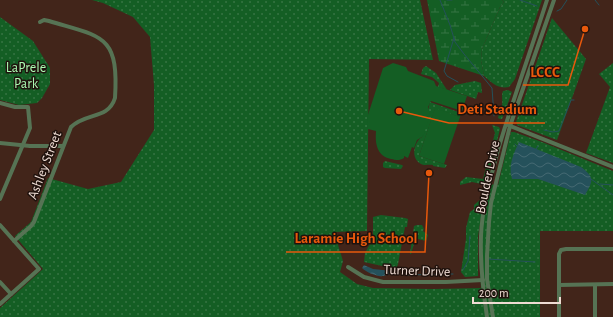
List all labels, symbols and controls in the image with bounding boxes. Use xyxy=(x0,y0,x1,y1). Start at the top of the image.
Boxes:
callout: LCCC xyxy=(523,58,568,85)
park label: LaPrele Park xyxy=(6,61,46,91)
text: LCCC xyxy=(530,65,560,80)
callout: Deti Stadium xyxy=(449,96,545,123)
text: Deti Stadium xyxy=(457,102,537,117)
street label: Ashley Street xyxy=(26,129,65,201)
street label: Boulder Drive xyxy=(473,139,503,215)
callout: Laramie High School xyxy=(286,225,425,252)
text: Laramie High School xyxy=(294,231,418,246)
street label: Turner Drive xyxy=(383,263,451,279)
scale bar xyxy=(473,279,560,305)
text: 200 m xyxy=(479,287,509,299)

